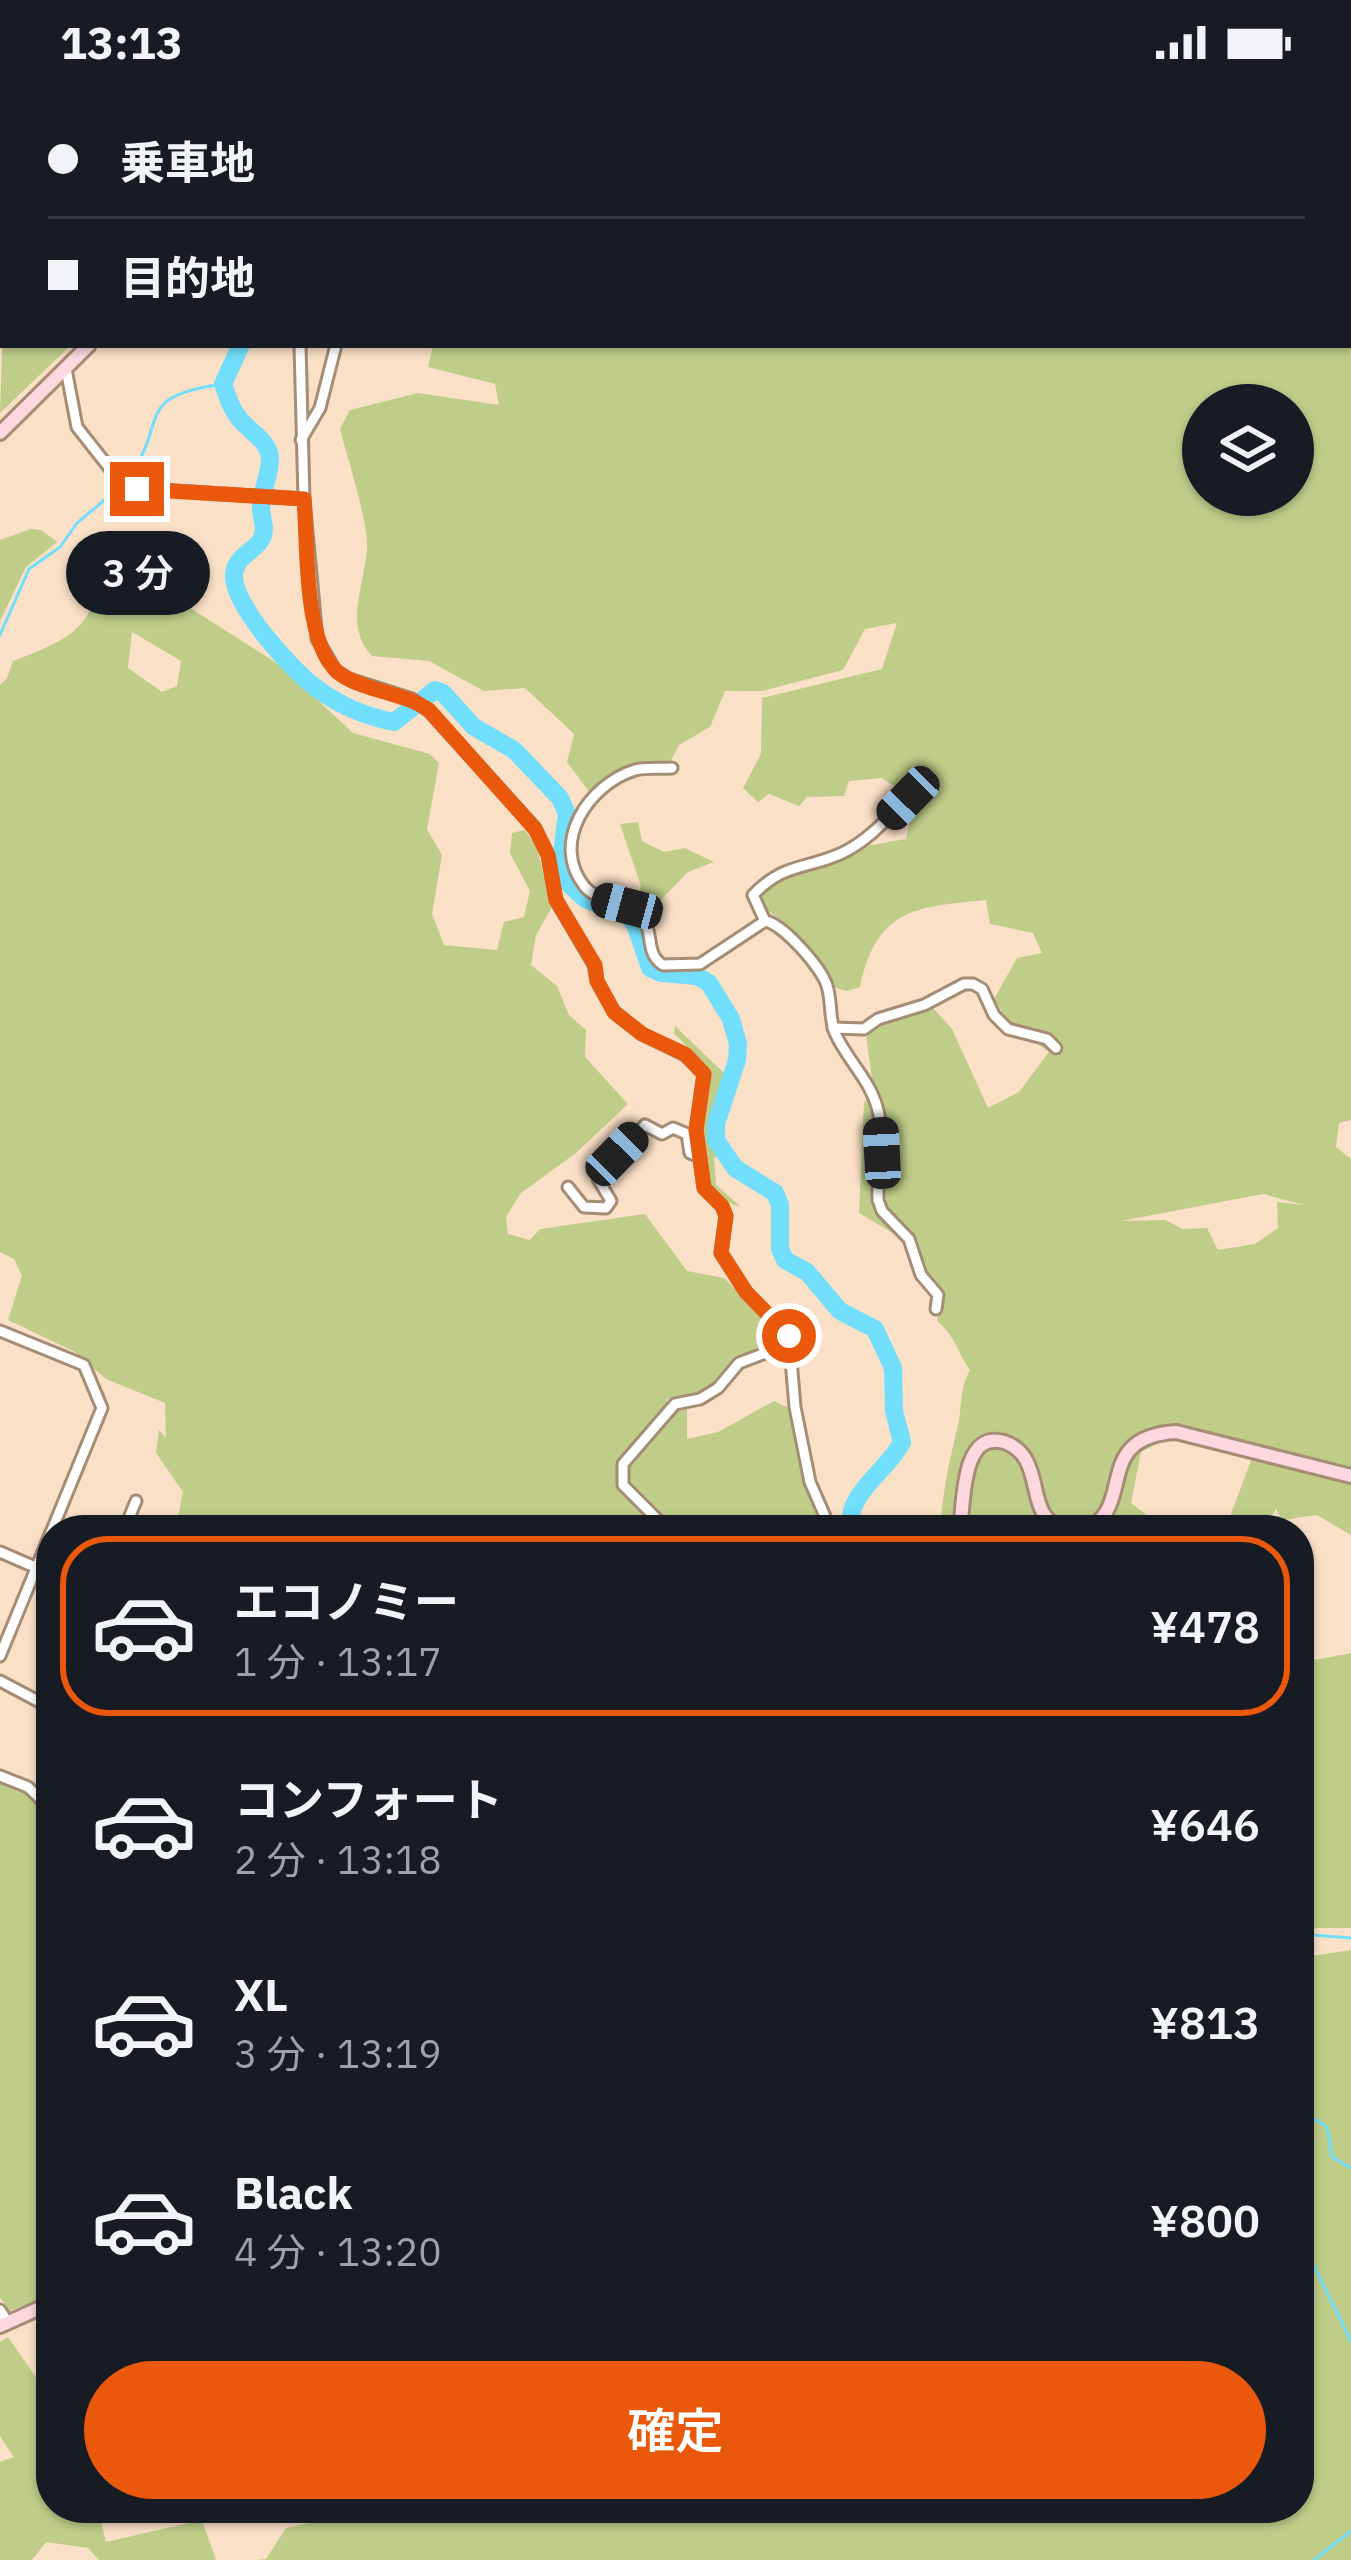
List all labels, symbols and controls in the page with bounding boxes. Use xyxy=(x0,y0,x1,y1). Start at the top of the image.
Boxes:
text: 13:13 xyxy=(60,13,183,71)
text: 乗車地 xyxy=(120,133,255,191)
text: 目的地 xyxy=(120,248,255,306)
map controls xyxy=(1182,384,1314,516)
button: layers xyxy=(1182,384,1314,516)
route end xyxy=(110,462,164,516)
callout: 3 分 xyxy=(65,531,209,615)
text: 3 分 xyxy=(102,547,174,598)
car xyxy=(870,760,946,836)
car xyxy=(588,879,666,933)
car xyxy=(579,1116,655,1192)
car xyxy=(862,1116,902,1190)
route start xyxy=(762,1309,816,1363)
icon: car xyxy=(90,1572,198,1680)
text: エコノミー xyxy=(234,1572,459,1630)
text: ¥478 xyxy=(1150,1597,1260,1655)
text: 1 分 · 13:17 xyxy=(234,1636,442,1687)
icon: car xyxy=(90,1770,198,1878)
text: コンフォート xyxy=(234,1770,503,1828)
text: ¥646 xyxy=(1150,1795,1260,1853)
text: 2 分 · 13:18 xyxy=(234,1834,442,1885)
text: XL xyxy=(234,1965,288,2023)
icon: car xyxy=(90,1968,198,2076)
text: ¥813 xyxy=(1150,1993,1260,2051)
text: 3 分 · 13:19 xyxy=(234,2028,442,2079)
text: Black xyxy=(234,2163,353,2221)
icon: car xyxy=(90,2166,198,2274)
text: ¥800 xyxy=(1150,2191,1260,2249)
text: 4 分 · 13:20 xyxy=(234,2226,442,2277)
button: 確定 xyxy=(84,2361,1266,2499)

